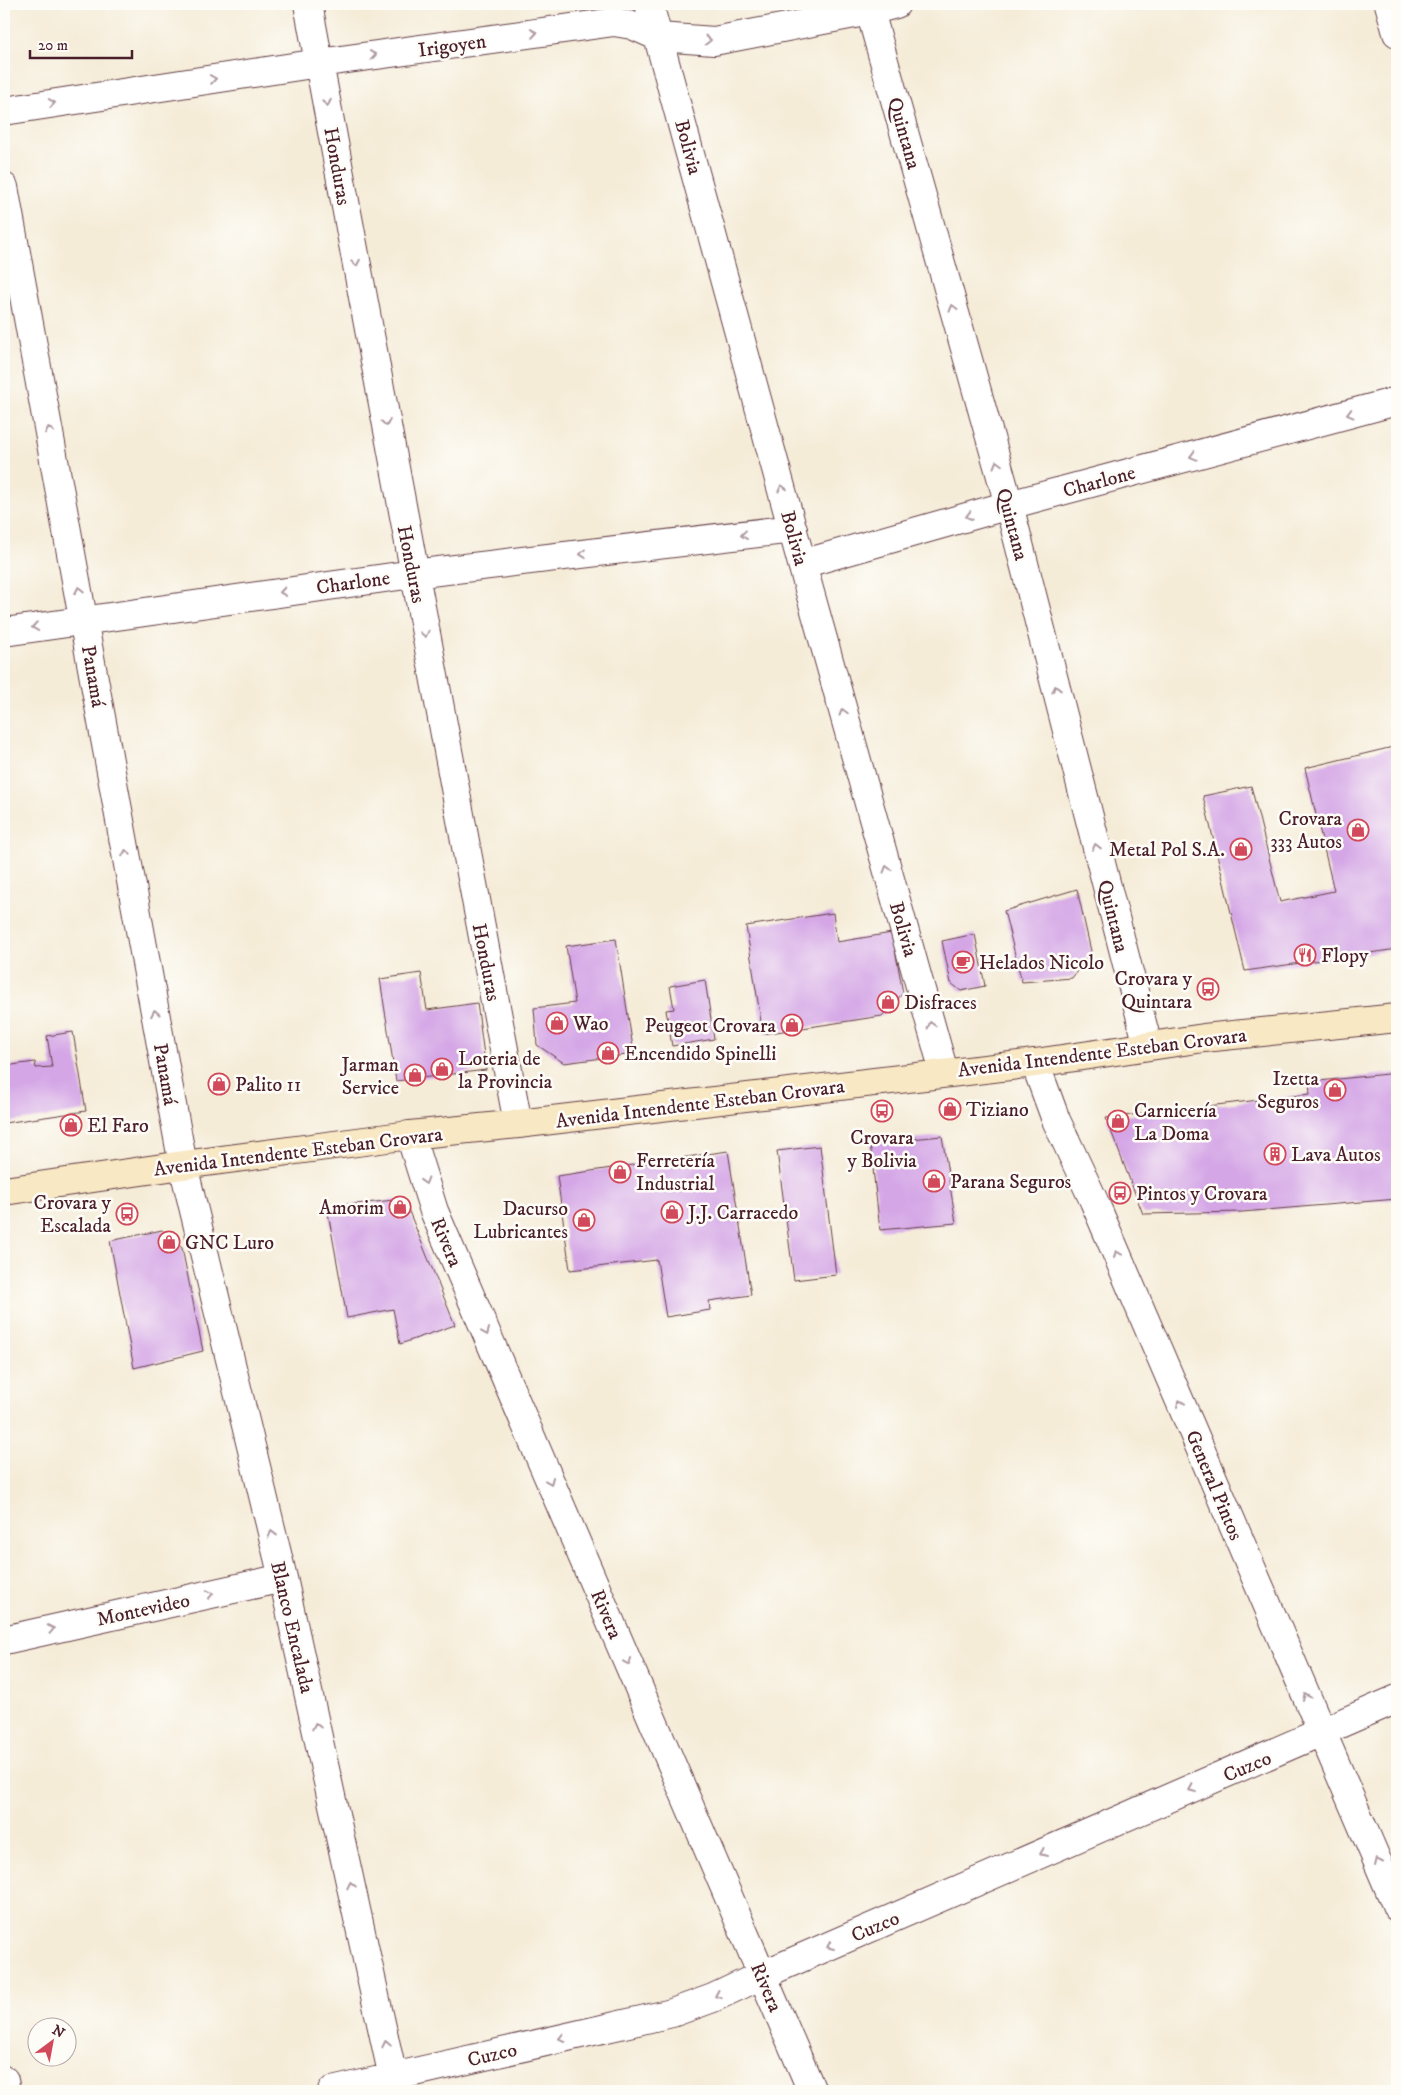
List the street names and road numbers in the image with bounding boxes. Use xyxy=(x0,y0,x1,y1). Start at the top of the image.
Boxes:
street label: Irigoyen xyxy=(417,29,488,64)
street label: Quintana xyxy=(881,94,926,173)
street label: Bolivia xyxy=(668,117,707,178)
street label: Honduras xyxy=(317,125,356,208)
street label: Charlone xyxy=(1060,461,1138,504)
street label: Quintana xyxy=(990,485,1033,564)
street label: Bolivia xyxy=(774,508,813,569)
street label: Honduras xyxy=(391,523,430,606)
street label: Charlone xyxy=(315,566,392,601)
street label: Panamá xyxy=(75,643,110,710)
street label: Quintana xyxy=(1091,878,1134,956)
street label: Bolivia xyxy=(883,899,922,960)
street label: Honduras xyxy=(466,921,505,1004)
street label: Avenida Intendente Esteban Crovara xyxy=(956,1023,1248,1084)
street label: Panamá xyxy=(147,1041,182,1108)
street label: Avenida Intendente Esteban Crovara xyxy=(554,1074,846,1135)
street label: Avenida Intendente Esteban Crovara xyxy=(152,1122,444,1183)
street label: Rivera xyxy=(424,1214,467,1272)
street label: General Pintos xyxy=(1179,1427,1248,1545)
street label: Blanco Encalada xyxy=(264,1559,319,1696)
street label: Rivera xyxy=(584,1586,627,1644)
street label: Montevideo xyxy=(94,1588,192,1633)
street label: Cuzco xyxy=(1220,1746,1275,1789)
street label: Cuzco xyxy=(848,1906,903,1949)
street label: Rivera xyxy=(744,1959,787,2017)
street label: Cuzco xyxy=(465,2038,520,2073)

